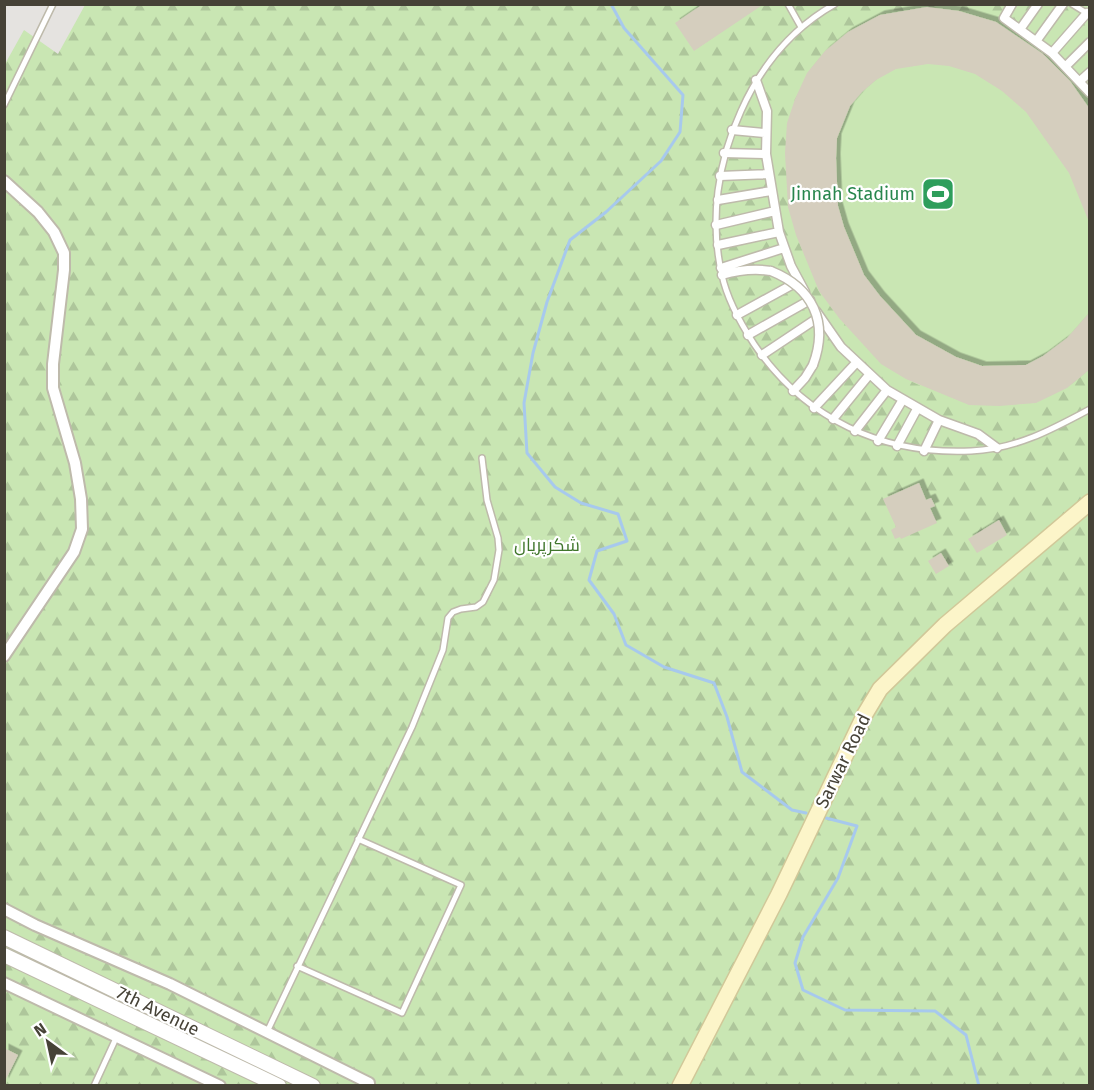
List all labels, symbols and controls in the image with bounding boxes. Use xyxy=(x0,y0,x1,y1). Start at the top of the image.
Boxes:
sports icon: Jinnah Stadium xyxy=(920,176,956,212)
place label: Jinnah Stadium xyxy=(791,183,915,205)
park label: شکرپریاں xyxy=(514,534,580,557)
street label: Sarwar Road xyxy=(811,710,875,812)
street label: 7th Avenue xyxy=(113,981,203,1041)
north arrow xyxy=(18,1012,78,1072)
text: N xyxy=(30,1019,50,1041)

